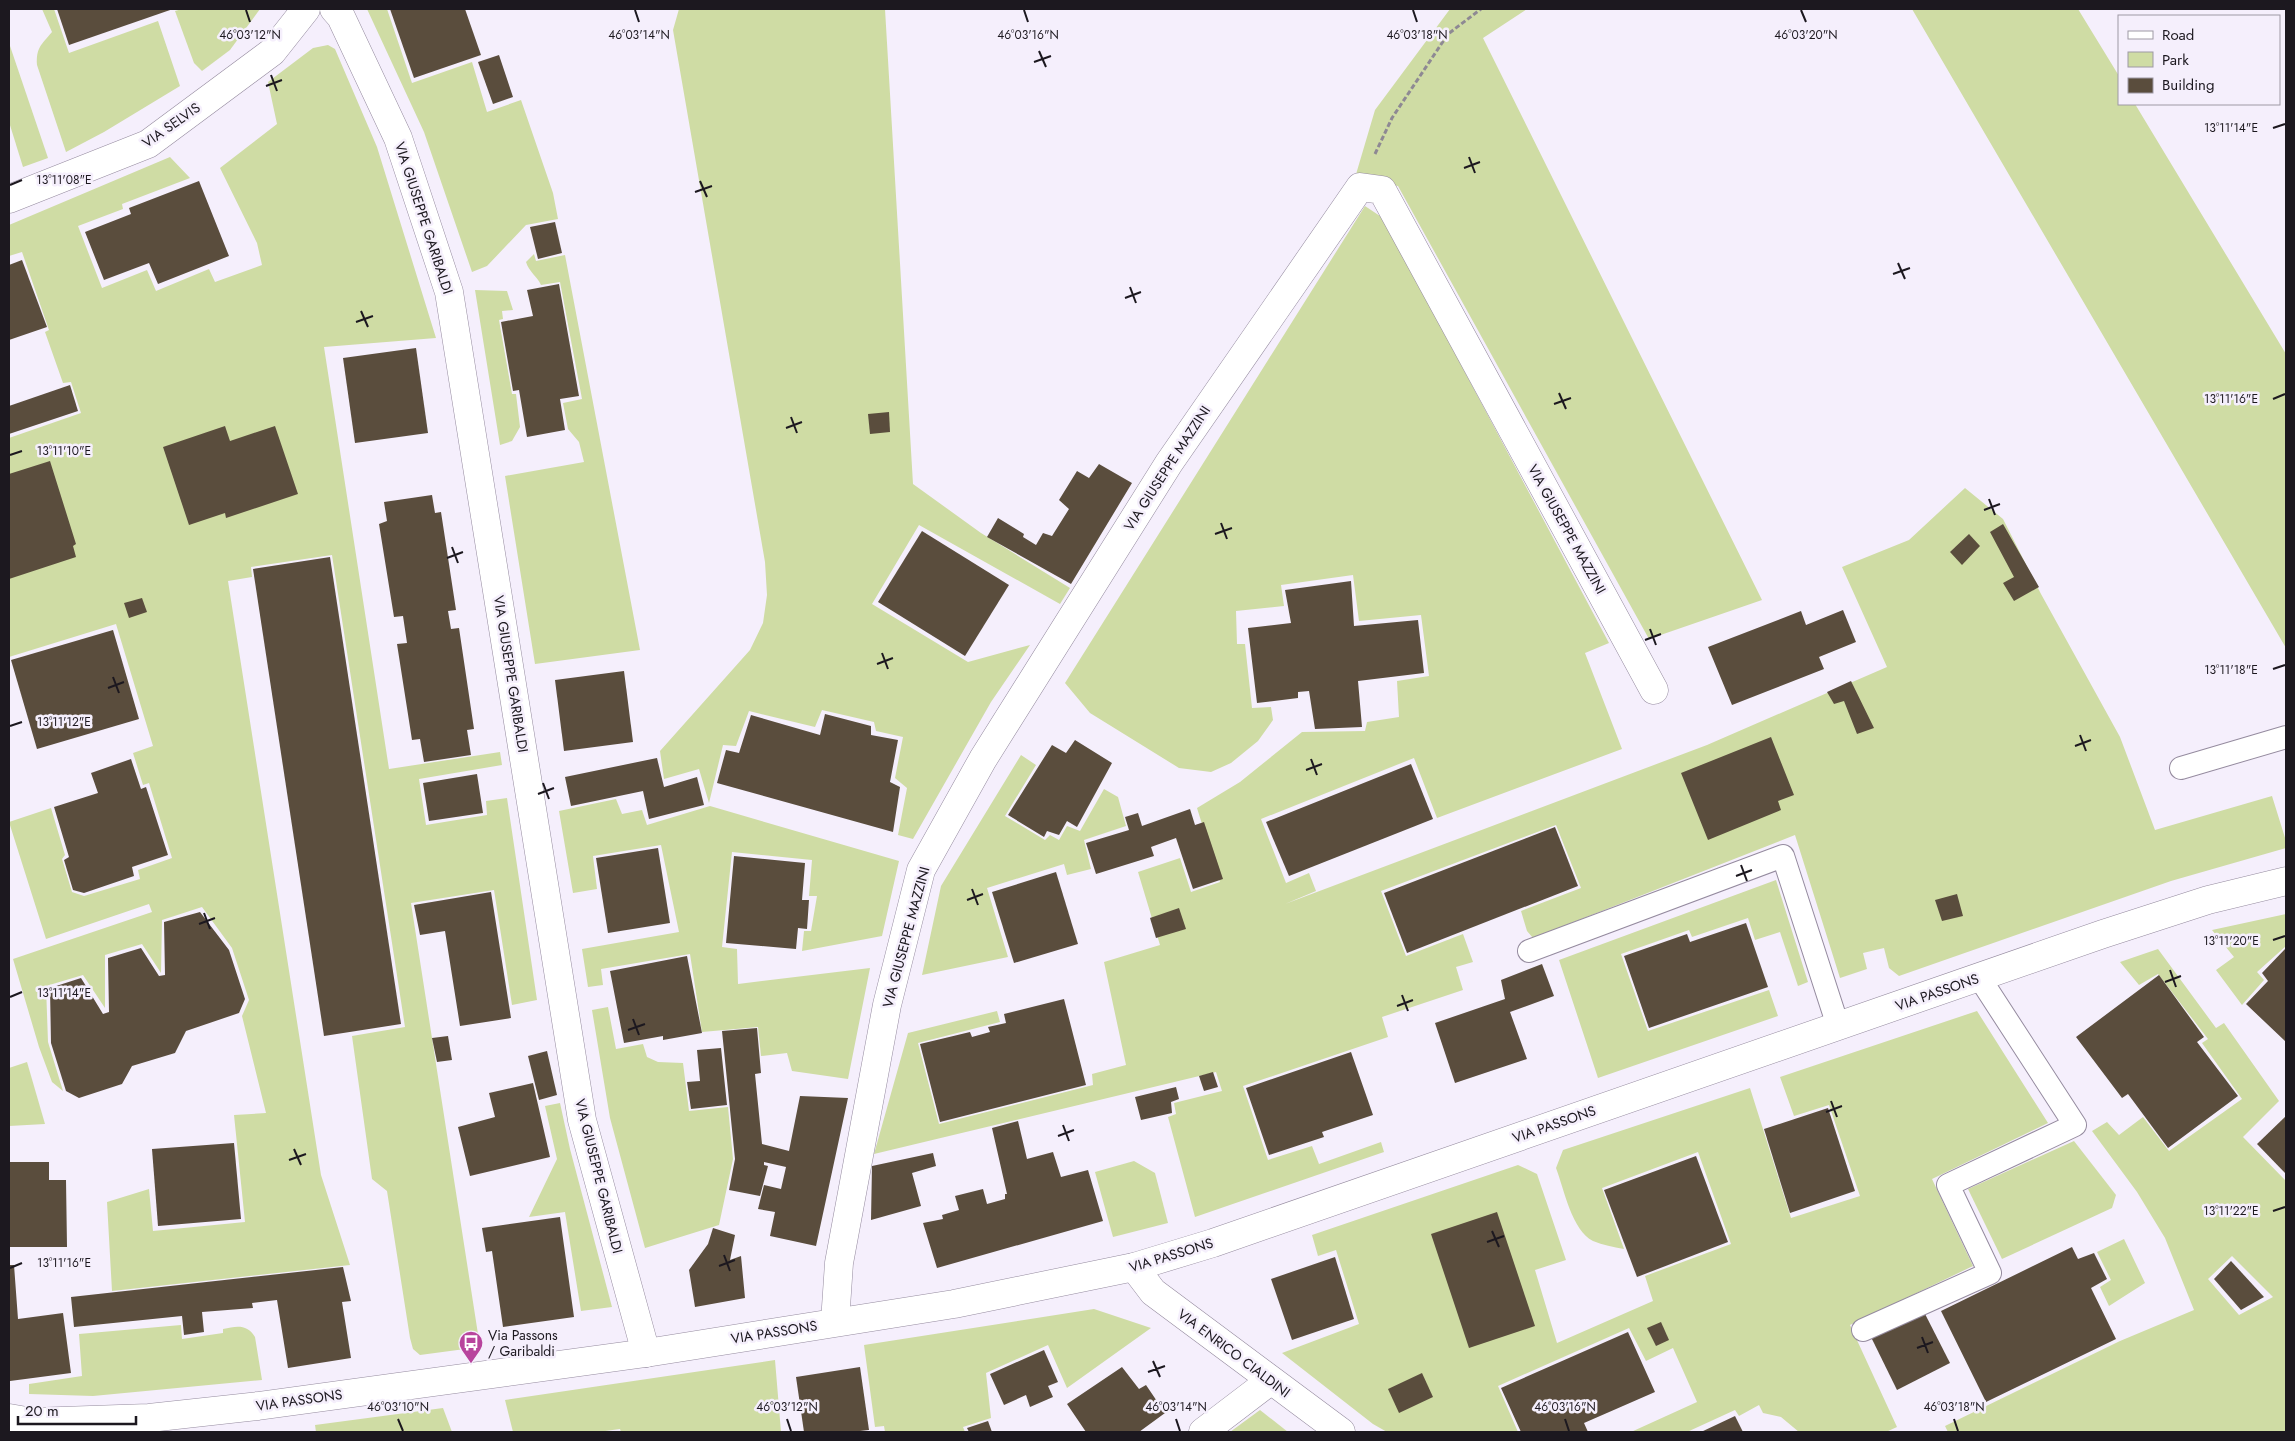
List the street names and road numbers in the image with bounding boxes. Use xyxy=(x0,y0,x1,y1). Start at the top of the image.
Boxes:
street label: VIA SELVIS xyxy=(138,97,204,152)
street label: VIA GIUSEPPE GARIBALDI xyxy=(390,139,458,297)
street label: VIA GIUSEPPE MAZZINI xyxy=(1119,402,1215,534)
street label: VIA GIUSEPPE MAZZINI xyxy=(1523,461,1611,597)
street label: VIA GIUSEPPE GARIBALDI xyxy=(489,594,533,754)
street label: VIA GIUSEPPE MAZZINI xyxy=(878,864,934,1010)
street label: VIA PASSONS xyxy=(1893,968,1982,1016)
street label: VIA GIUSEPPE GARIBALDI xyxy=(570,1097,628,1255)
street label: VIA PASSONS xyxy=(1510,1100,1599,1148)
street label: VIA PASSONS xyxy=(1126,1233,1216,1277)
street label: VIA ENRICO CIALDINI xyxy=(1173,1304,1295,1402)
street label: VIA PASSONS xyxy=(729,1315,819,1349)
street label: VIA PASSONS xyxy=(255,1384,344,1416)

